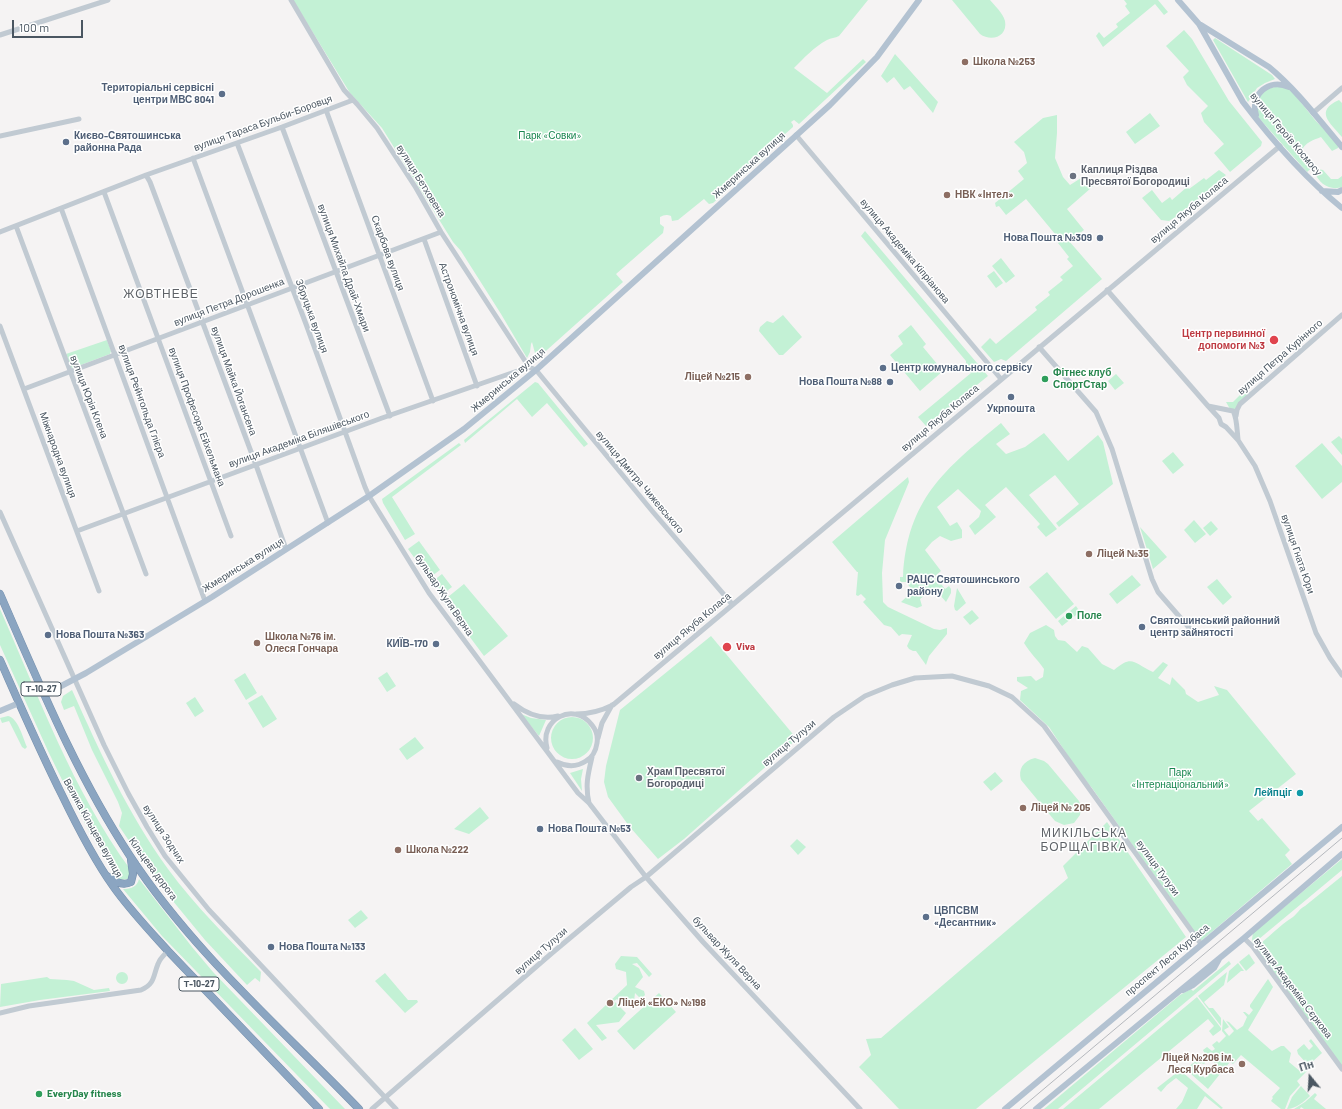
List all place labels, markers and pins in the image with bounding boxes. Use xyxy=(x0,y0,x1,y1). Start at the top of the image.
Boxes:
place label: Школа №253 xyxy=(973,56,1035,68)
marker: Школа №253 xyxy=(960,57,970,67)
place label: Територіальні сервісні центри МВС 8041 xyxy=(101,82,214,106)
marker: Територіальні сервісні центри МВС 8041 xyxy=(217,89,227,99)
place label: Києво-Святошинська районна Рада xyxy=(74,130,181,154)
marker: Києво-Святошинська районна Рада xyxy=(61,137,71,147)
place label: Каплиця Різдва Пресвятої Богородиці xyxy=(1081,164,1190,188)
marker: Каплиця Різдва Пресвятої Богородиці xyxy=(1068,171,1078,181)
place label: НВК «Інтел» xyxy=(955,189,1013,201)
marker: НВК «Інтел» xyxy=(942,190,952,200)
place label: Нова Пошта №309 xyxy=(1003,232,1092,244)
marker: Нова Пошта №309 xyxy=(1095,233,1105,243)
place label: Центр первинної допомоги №3 xyxy=(1182,328,1265,352)
marker: Центр первинної допомоги №3 xyxy=(1268,334,1280,346)
place label: Центр комунального сервісу xyxy=(891,362,1032,374)
marker: Центр комунального сервісу xyxy=(878,363,888,373)
place label: Фітнес клуб СпортСтар xyxy=(1053,367,1111,390)
place label: Ліцей №215 xyxy=(685,371,740,383)
marker: Ліцей №215 xyxy=(743,372,753,382)
marker: Фітнес клуб СпортСтар xyxy=(1040,374,1050,384)
place label: Нова Пошта №88 xyxy=(799,376,882,388)
marker: Нова Пошта №88 xyxy=(885,377,895,387)
marker: Укрпошта xyxy=(1006,392,1016,402)
place label: Укрпошта xyxy=(987,403,1035,415)
place label: Ліцей №35 xyxy=(1097,548,1149,560)
marker: Ліцей №35 xyxy=(1084,549,1094,559)
place label: РАЦС Святошинського району xyxy=(907,574,1020,598)
marker: РАЦС Святошинського району xyxy=(894,581,904,591)
place label: Поле xyxy=(1077,610,1102,622)
marker: Поле xyxy=(1064,611,1074,621)
place label: Святошинський районний центр зайнятості xyxy=(1150,615,1280,638)
marker: Святошинський районний центр зайнятості xyxy=(1137,622,1147,632)
place label: Нова Пошта №363 xyxy=(56,629,144,641)
marker: Нова Пошта №363 xyxy=(43,630,53,640)
place label: Школа №76 ім. Олеся Гончара xyxy=(265,631,338,654)
marker: Школа №76 ім. Олеся Гончара xyxy=(252,638,262,648)
place label: КИЇВ-170 xyxy=(386,638,428,650)
marker: КИЇВ-170 xyxy=(431,639,441,649)
marker: Viva xyxy=(721,641,733,653)
place label: Viva xyxy=(736,641,755,653)
place label: Храм Пресвятої Богородиці xyxy=(647,766,725,790)
marker: Храм Пресвятої Богородиці xyxy=(634,773,644,783)
place label: Лейпціг xyxy=(1254,787,1292,799)
marker: Лейпціг xyxy=(1295,788,1305,798)
place label: Ліцей № 205 xyxy=(1031,802,1090,814)
marker: Ліцей № 205 xyxy=(1018,803,1028,813)
place label: Нова Пошта №53 xyxy=(548,823,631,835)
marker: Нова Пошта №53 xyxy=(535,824,545,834)
place label: Школа №222 xyxy=(406,844,469,856)
marker: Школа №222 xyxy=(393,845,403,855)
place label: ЦВПСВМ «Десантник» xyxy=(934,905,996,928)
marker: ЦВПСВМ «Десантник» xyxy=(921,912,931,922)
place label: Нова Пошта №133 xyxy=(279,941,365,953)
marker: Нова Пошта №133 xyxy=(266,942,276,952)
place label: Ліцей «ЕКО» №198 xyxy=(618,997,706,1009)
marker: Ліцей «ЕКО» №198 xyxy=(605,998,615,1008)
place label: Ліцей №206 ім. Леся Курбаса xyxy=(1162,1052,1234,1076)
marker: Ліцей №206 ім. Леся Курбаса xyxy=(1237,1059,1247,1069)
place label: EveryDay fitness xyxy=(47,1088,121,1100)
marker: EveryDay fitness xyxy=(34,1089,44,1099)

